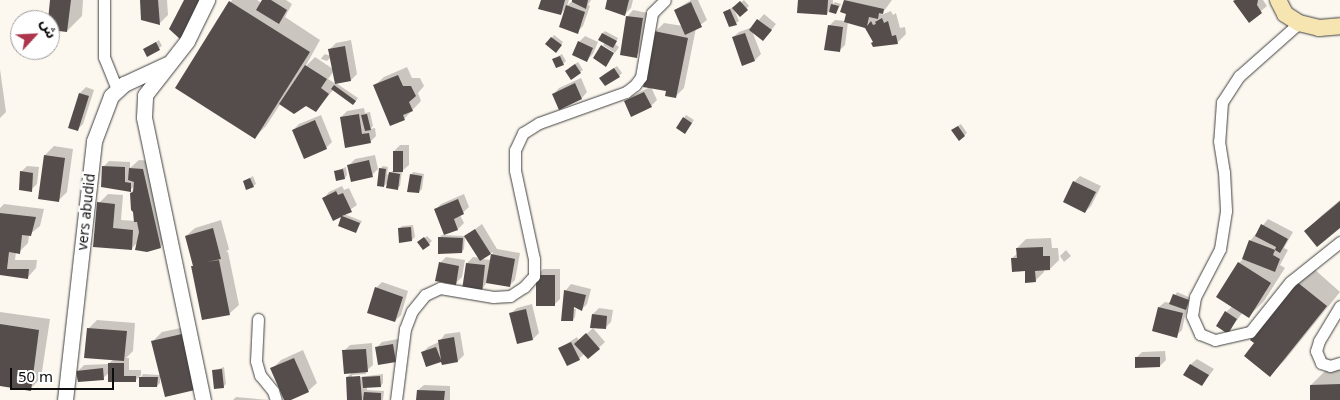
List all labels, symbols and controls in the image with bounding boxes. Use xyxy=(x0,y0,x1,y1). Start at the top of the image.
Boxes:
north arrow xyxy=(10,10,60,60)
text: ش xyxy=(31,14,65,44)
street label: vers abudid xyxy=(75,173,99,251)
scale bar xyxy=(12,358,116,390)
text: 50 m xyxy=(18,361,53,393)

